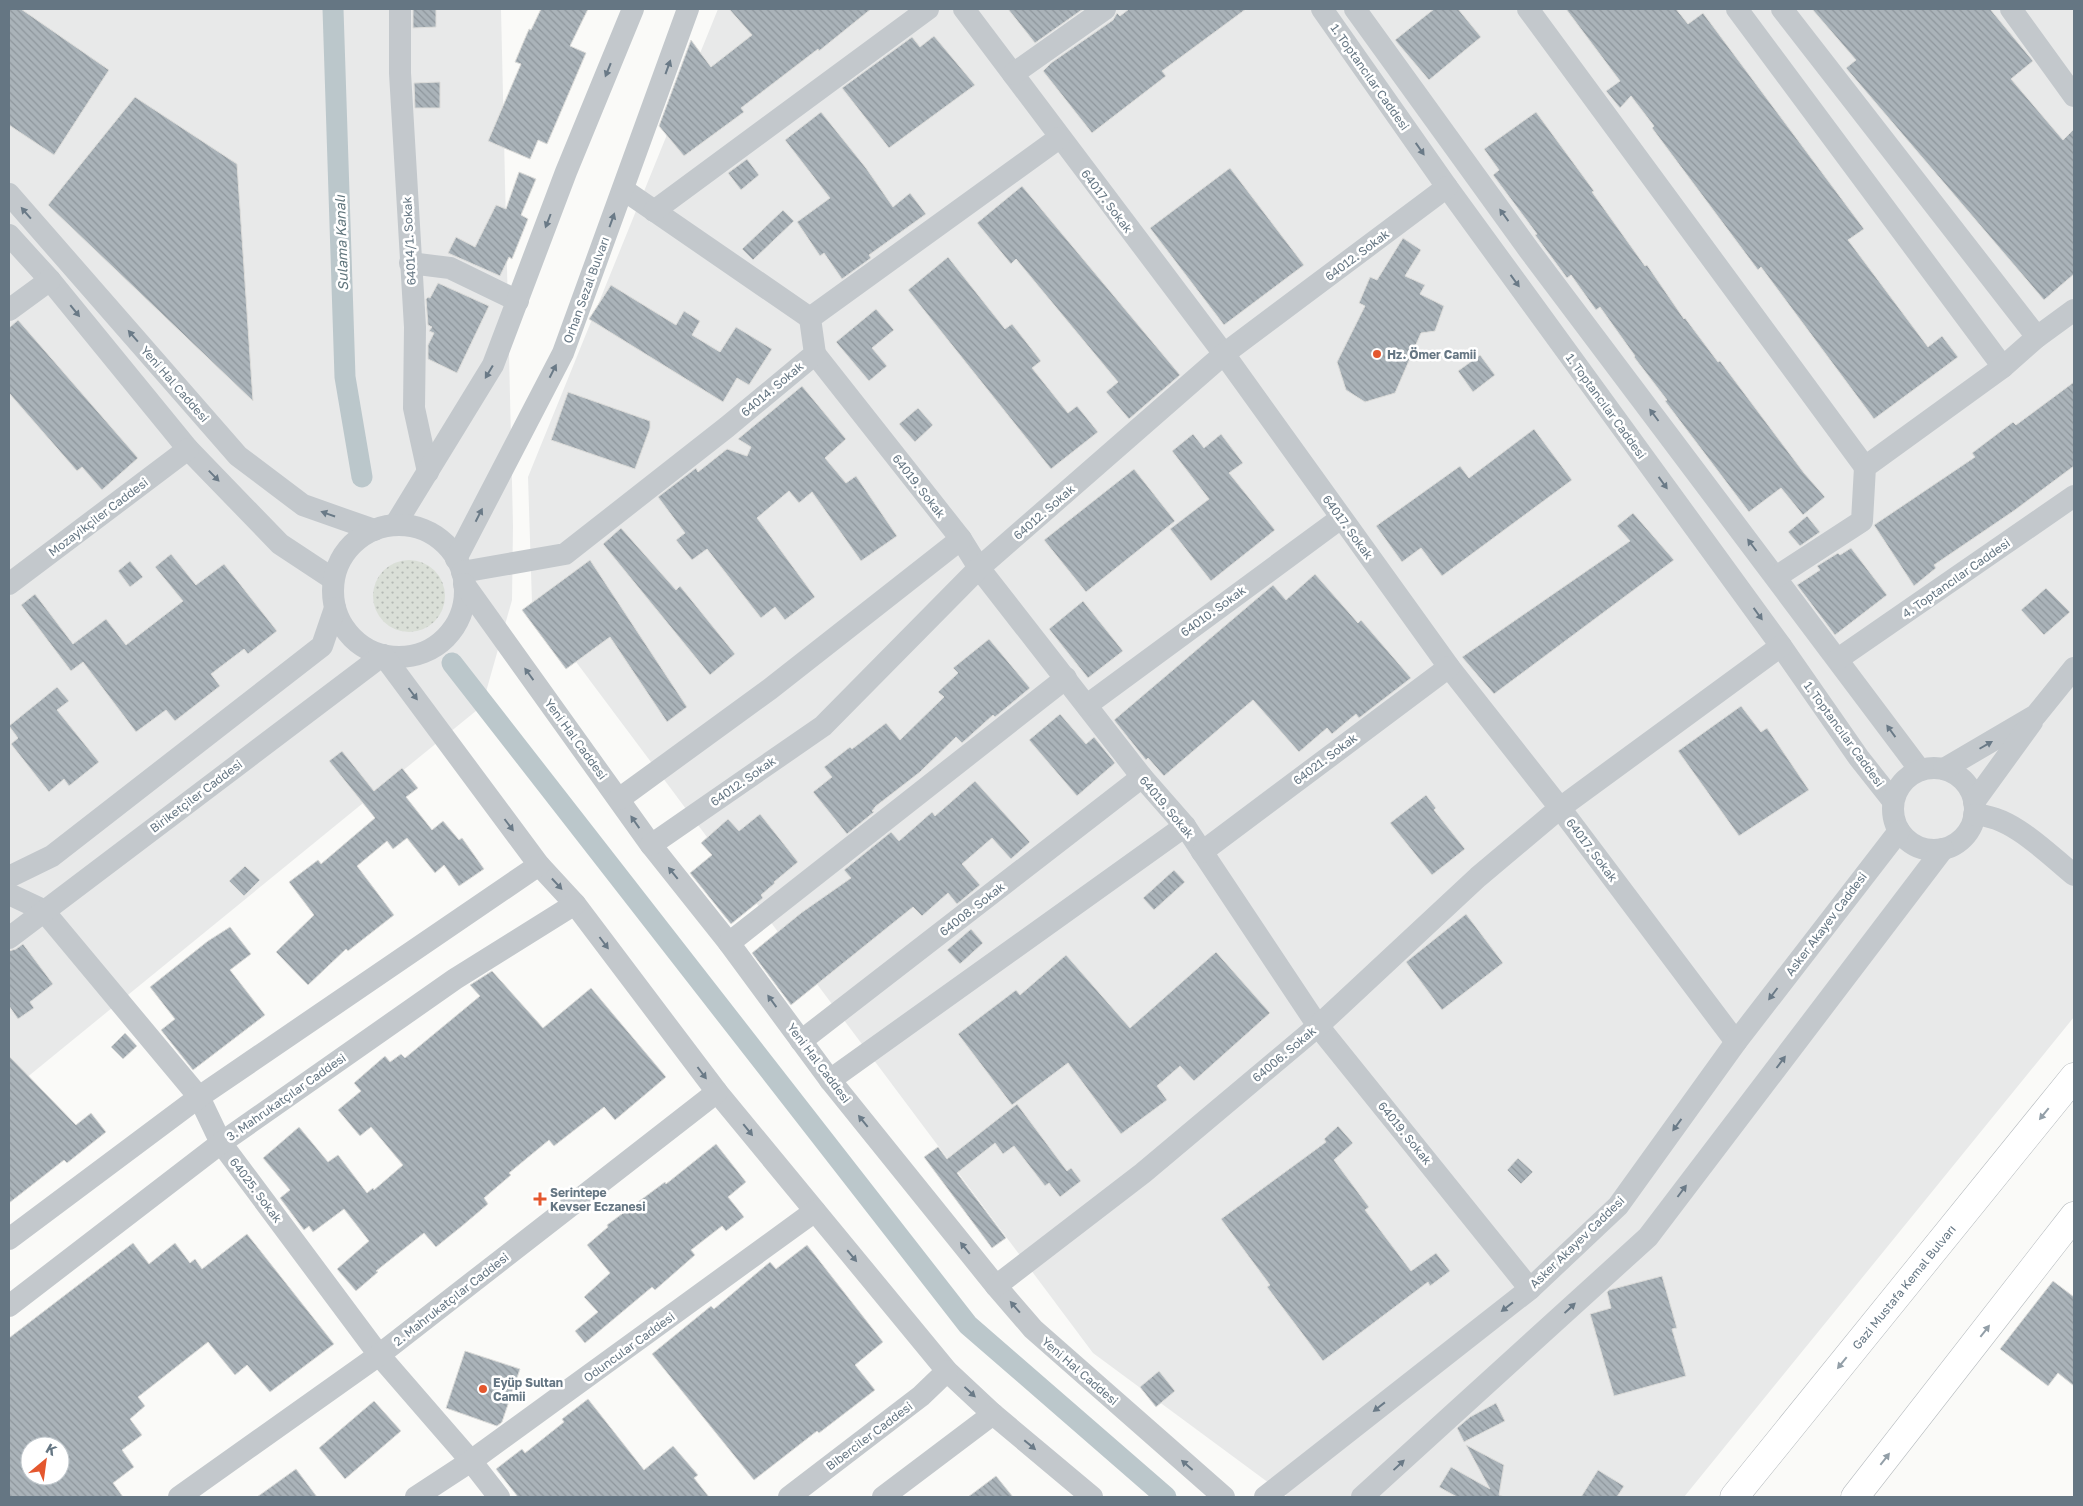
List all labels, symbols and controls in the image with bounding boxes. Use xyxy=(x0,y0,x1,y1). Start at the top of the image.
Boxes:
street label: 1. Toptancılar Caddesi xyxy=(1328,21,1412,133)
one-way arrow xyxy=(664,59,672,74)
one-way arrow xyxy=(603,63,611,77)
one-way arrow xyxy=(1415,142,1425,156)
street label: 64017. Sokak xyxy=(1078,166,1136,236)
water label: Sulama Kanalı xyxy=(331,194,351,291)
street label: 64014/1. Sokak xyxy=(399,196,419,286)
one-way arrow xyxy=(20,207,31,220)
one-way arrow xyxy=(1499,208,1509,222)
one-way arrow xyxy=(609,212,616,227)
one-way arrow xyxy=(544,214,552,229)
street label: 64012. Sokak xyxy=(1322,226,1392,284)
street label: Orhan Sezal Bulvarı xyxy=(560,235,612,345)
one-way arrow xyxy=(1510,274,1520,288)
one-way arrow xyxy=(70,304,81,317)
one-way arrow xyxy=(127,329,138,342)
street label: Yeni Hal Caddesi xyxy=(138,343,212,425)
place label: Hz. Ömer Camii xyxy=(1387,347,1476,362)
marker: Hz. Ömer Camii xyxy=(1371,348,1383,360)
street label: 1. Toptancılar Caddesi xyxy=(1563,350,1649,462)
street label: 64014. Sokak xyxy=(738,358,806,419)
one-way arrow xyxy=(549,364,558,378)
one-way arrow xyxy=(484,366,493,379)
one-way arrow xyxy=(1649,408,1659,422)
street label: 64019. Sokak xyxy=(889,451,949,521)
one-way arrow xyxy=(208,469,220,481)
street label: Mozayikçiler Caddesi xyxy=(45,475,151,559)
one-way arrow xyxy=(1657,476,1668,489)
street label: 64012. Sokak xyxy=(1010,481,1078,543)
street label: 64017. Sokak xyxy=(1320,492,1377,562)
one-way arrow xyxy=(475,508,483,522)
one-way arrow xyxy=(320,510,335,517)
street label: 4. Toptancılar Caddesi xyxy=(1899,535,2013,621)
one-way arrow xyxy=(1747,538,1757,552)
street label: 64010. Sokak xyxy=(1177,582,1249,640)
one-way arrow xyxy=(1753,607,1763,621)
one-way arrow xyxy=(524,668,535,681)
street label: 1. Toptancılar Caddesi xyxy=(1801,678,1887,790)
one-way arrow xyxy=(407,687,418,700)
street label: Yeni Hal Caddesi xyxy=(542,696,610,782)
one-way arrow xyxy=(1886,724,1896,738)
street label: 64021. Sokak xyxy=(1290,730,1360,788)
one-way arrow xyxy=(1979,740,1992,749)
street label: 64012. Sokak xyxy=(707,753,779,809)
street label: Biriketçiler Caddesi xyxy=(147,756,245,836)
street label: 64019. Sokak xyxy=(1137,773,1198,841)
one-way arrow xyxy=(630,815,640,829)
street label: 64017. Sokak xyxy=(1563,815,1621,885)
one-way arrow xyxy=(504,818,514,832)
one-way arrow xyxy=(668,867,679,880)
street label: Asker Akayev Caddesi xyxy=(1782,869,1870,979)
one-way arrow xyxy=(551,878,563,890)
street label: 64008. Sokak xyxy=(936,879,1008,939)
one-way arrow xyxy=(599,936,610,949)
one-way arrow xyxy=(1768,987,1778,1001)
one-way arrow xyxy=(767,995,778,1008)
street label: Yeni Hal Caddesi xyxy=(784,1020,854,1106)
street label: 64006. Sokak xyxy=(1249,1023,1319,1085)
street label: 3. Mahrukatçılar Caddesi xyxy=(223,1050,349,1144)
one-way arrow xyxy=(1775,1056,1786,1069)
one-way arrow xyxy=(697,1066,708,1079)
street label: 64019. Sokak xyxy=(1375,1098,1435,1168)
one-way arrow xyxy=(2038,1108,2049,1121)
one-way arrow xyxy=(858,1115,869,1128)
one-way arrow xyxy=(1671,1118,1682,1131)
one-way arrow xyxy=(743,1123,754,1136)
street label: 64025. Sokak xyxy=(227,1154,285,1226)
place label: Serintepe Kevser Eczanesi xyxy=(550,1185,646,1214)
one-way arrow xyxy=(1677,1185,1688,1198)
marker: Serintepe Kevser Eczanesi xyxy=(534,1193,546,1205)
street label: Asker Akayev Caddesi xyxy=(1526,1193,1628,1291)
street label: Gazi Mustafa Kemal Bulvarı xyxy=(1849,1222,1959,1352)
one-way arrow xyxy=(960,1242,971,1255)
street label: 2. Mahrukatçılar Caddesi xyxy=(390,1249,512,1349)
one-way arrow xyxy=(846,1249,857,1262)
one-way arrow xyxy=(1009,1301,1020,1314)
one-way arrow xyxy=(1501,1301,1514,1312)
one-way arrow xyxy=(1564,1302,1576,1314)
street label: Oduncular Caddesi xyxy=(580,1309,678,1385)
one-way arrow xyxy=(1980,1324,1990,1338)
street label: Yeni Hal Caddesi xyxy=(1039,1334,1121,1408)
one-way arrow xyxy=(1837,1356,1848,1369)
place label: Eyüp Sultan Camii xyxy=(493,1375,563,1404)
marker: Eyüp Sultan Camii xyxy=(477,1383,489,1395)
one-way arrow xyxy=(964,1387,976,1398)
street label: Biberciler Caddesi xyxy=(823,1399,915,1473)
one-way arrow xyxy=(1372,1402,1386,1412)
north arrow xyxy=(20,1436,70,1486)
text: K xyxy=(43,1439,60,1459)
one-way arrow xyxy=(1024,1440,1037,1451)
one-way arrow xyxy=(1880,1452,1890,1466)
one-way arrow xyxy=(1182,1459,1194,1471)
one-way arrow xyxy=(1393,1459,1405,1471)

